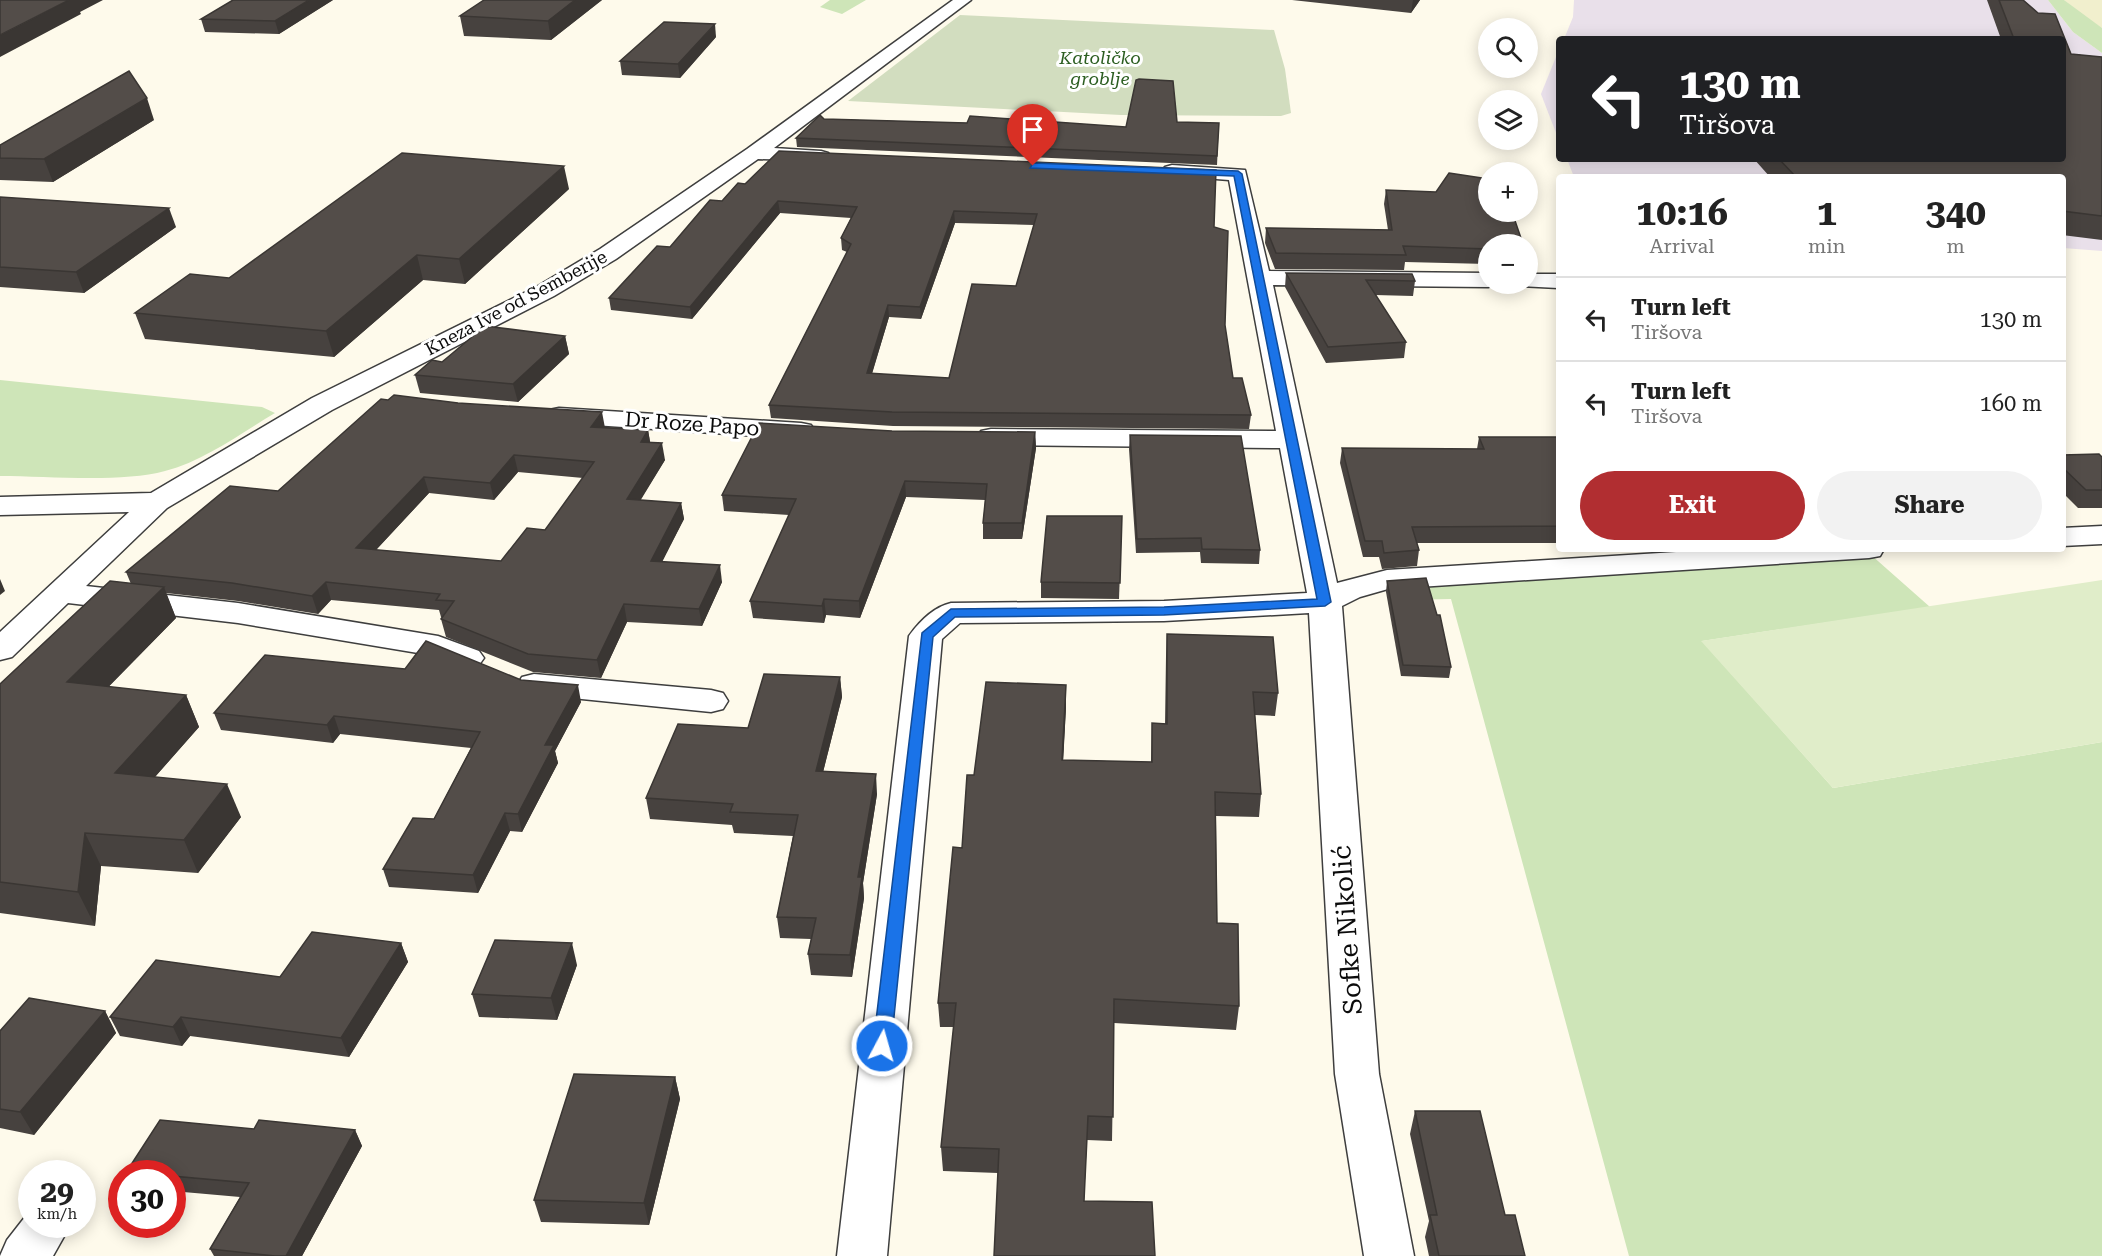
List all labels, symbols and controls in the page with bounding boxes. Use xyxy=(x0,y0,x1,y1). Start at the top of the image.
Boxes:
map controls xyxy=(1478,18,1538,294)
button: search xyxy=(1478,18,1538,78)
park label: Katoličko groblje xyxy=(1058,47,1141,89)
text: 130 m xyxy=(1679,59,1801,108)
icon: left xyxy=(1580,60,1658,138)
button: layers xyxy=(1478,90,1538,150)
pin xyxy=(1007,104,1058,166)
text: Tiršova xyxy=(1679,109,1775,141)
icon: arrive xyxy=(1016,113,1049,146)
button: + xyxy=(1478,162,1538,222)
text: 10:16 xyxy=(1636,192,1728,234)
text: 1 xyxy=(1817,192,1837,234)
text: 340 xyxy=(1926,192,1986,234)
button: − xyxy=(1478,234,1538,294)
text: Arrival xyxy=(1649,234,1714,258)
text: min xyxy=(1808,234,1845,258)
text: m xyxy=(1947,234,1965,258)
street label: Kneza Ive od Semberije xyxy=(421,246,610,359)
text: Turn left xyxy=(1631,295,1731,320)
icon: left xyxy=(1580,303,1613,336)
text: 130 m xyxy=(1979,307,2042,332)
text: Tiršova xyxy=(1631,320,1702,344)
text: Turn left xyxy=(1631,379,1731,404)
icon: left xyxy=(1580,387,1613,420)
text: 160 m xyxy=(1979,391,2042,416)
text: Tiršova xyxy=(1631,404,1702,428)
street label: Dr Roze Papo xyxy=(624,407,760,441)
button: Exit xyxy=(1580,471,1805,540)
button: Share xyxy=(1817,471,2042,540)
street label: Sofke Nikolić xyxy=(1326,844,1368,1016)
position arrow xyxy=(850,1014,914,1078)
speed limit sign: 30 xyxy=(108,1160,186,1238)
text: 29 xyxy=(40,1174,74,1209)
text: km/h xyxy=(37,1205,77,1223)

